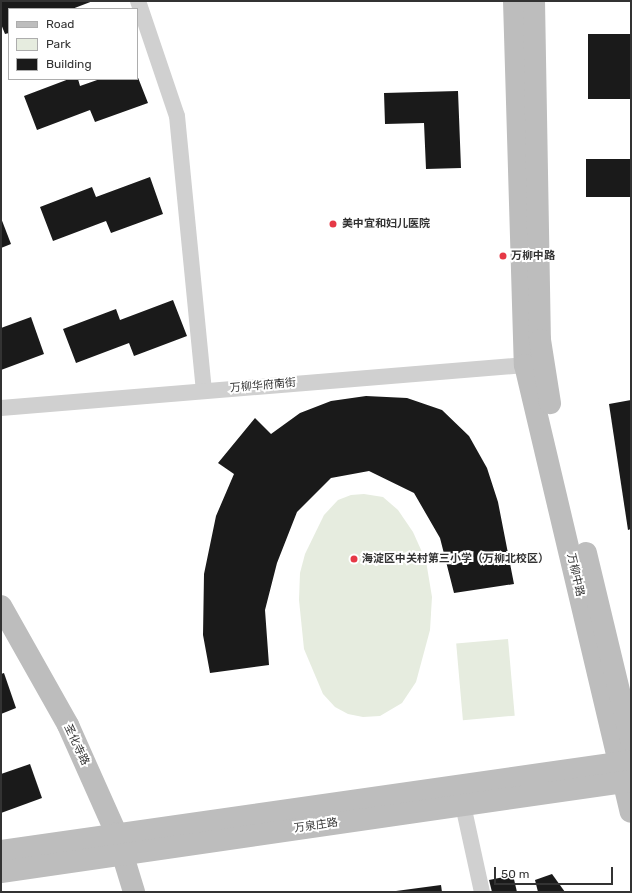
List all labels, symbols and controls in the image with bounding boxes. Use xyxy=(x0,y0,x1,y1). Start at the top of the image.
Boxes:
legend xyxy=(8,8,138,80)
text: Road xyxy=(46,17,74,31)
text: Park xyxy=(46,37,71,51)
text: Building xyxy=(46,57,92,71)
place label: 美中宜和妇儿医院 xyxy=(342,217,430,231)
marker: 美中宜和妇儿医院 xyxy=(327,218,339,230)
place label: 万柳中路 xyxy=(511,249,555,263)
marker: 万柳中路 xyxy=(498,251,508,261)
street label: 万柳华府南街 xyxy=(230,377,296,395)
place label: 海淀区中关村第三小学（万柳北校区） xyxy=(362,552,549,566)
street label: 万柳中路 xyxy=(564,552,586,598)
marker: 海淀区中关村第三小学（万柳北校区） xyxy=(349,554,359,564)
street label: 圣化寺路 xyxy=(61,722,91,768)
street label: 万泉庄路 xyxy=(293,816,339,836)
scale bar xyxy=(496,859,615,885)
text: 50 m xyxy=(501,867,529,881)

